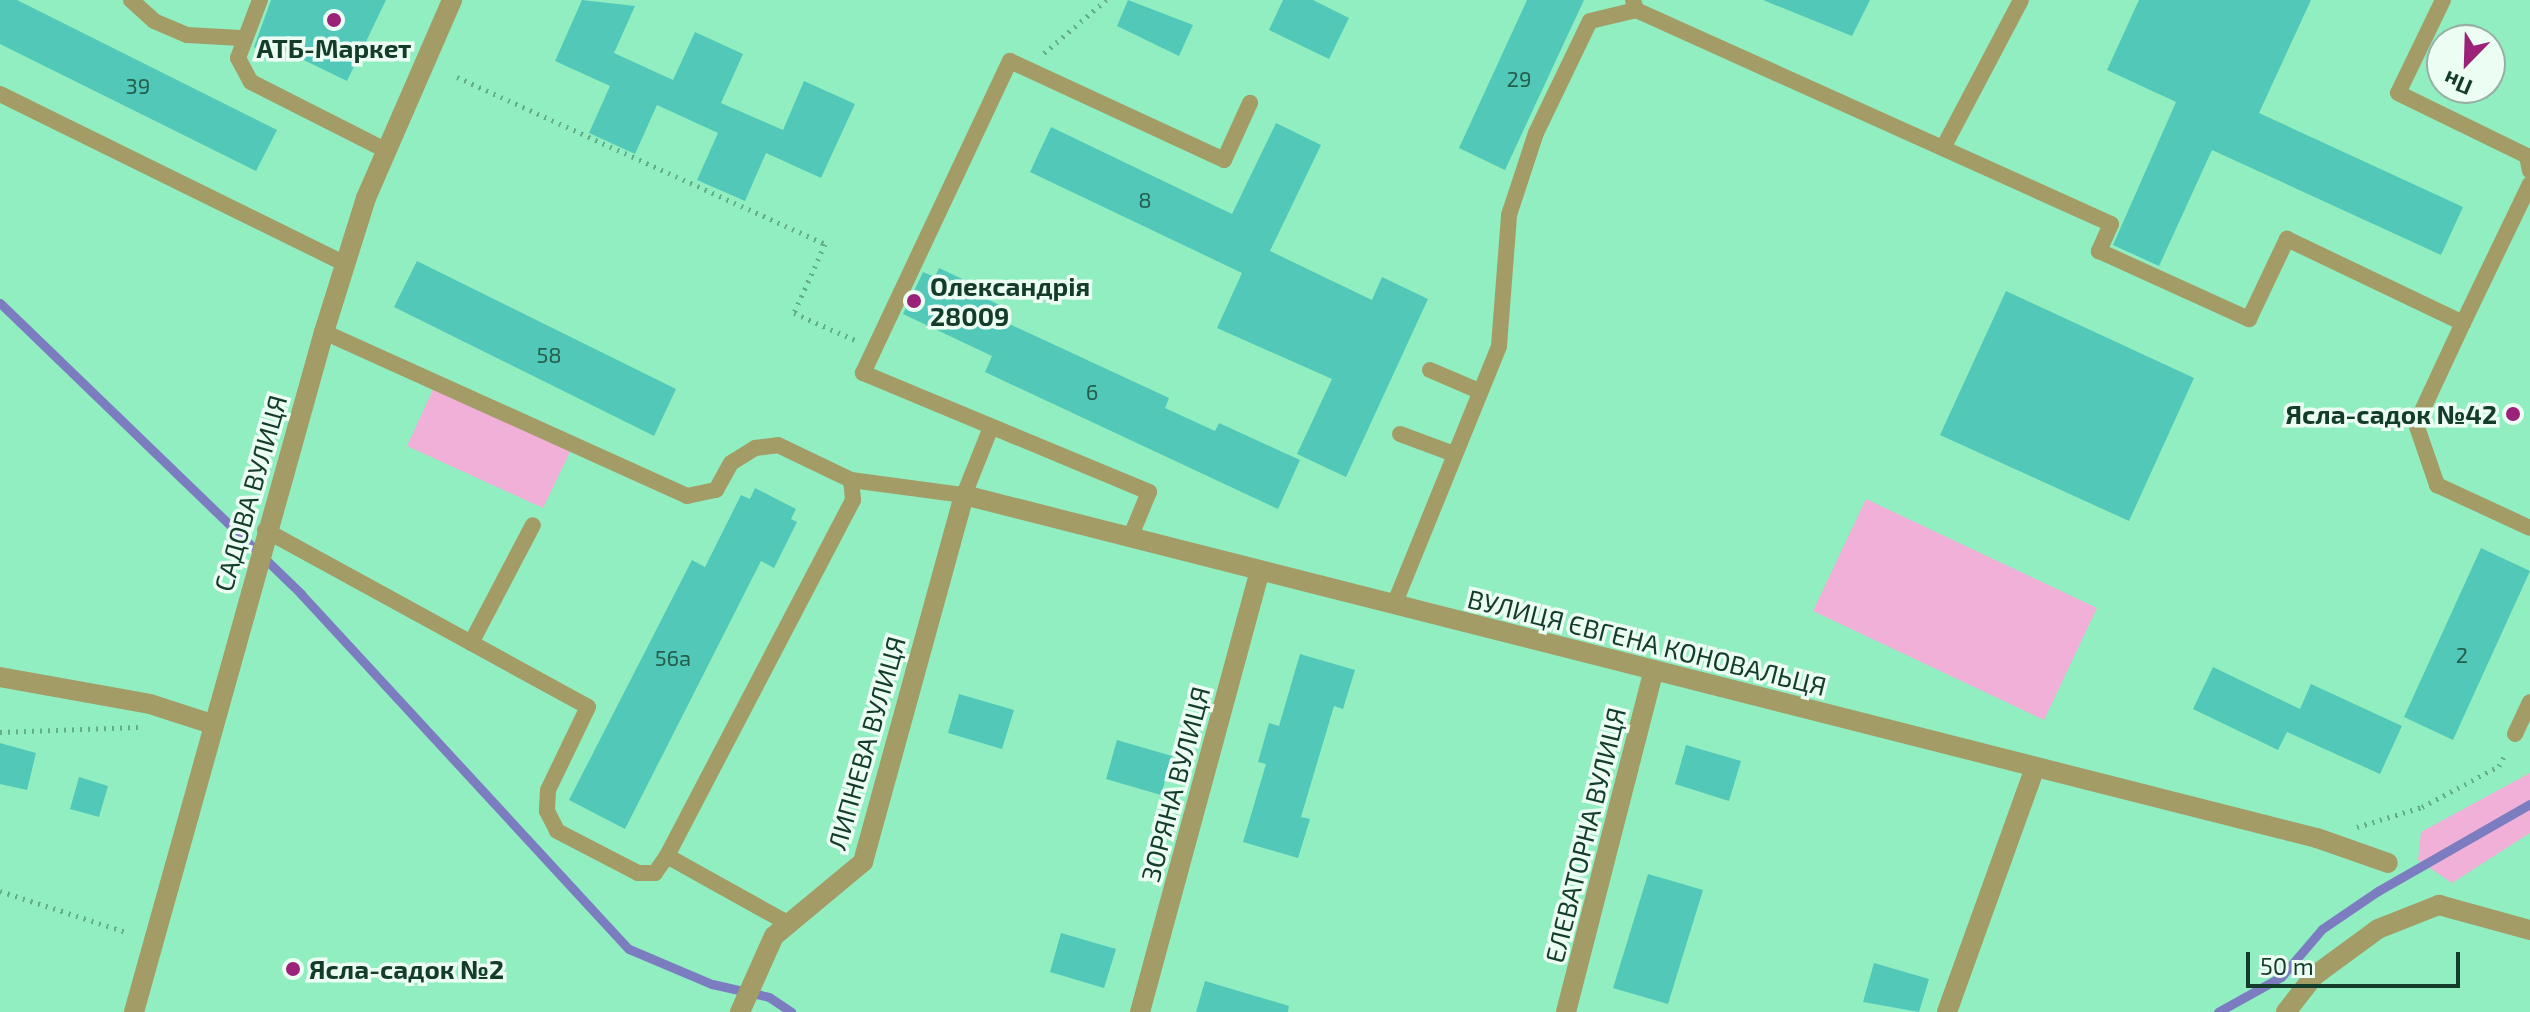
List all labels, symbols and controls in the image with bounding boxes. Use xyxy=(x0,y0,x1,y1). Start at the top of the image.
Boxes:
marker: АТБ-Маркет xyxy=(325,11,343,29)
north arrow xyxy=(2426,24,2506,104)
place label: АТБ-Маркет xyxy=(257,32,411,64)
house number: 29 xyxy=(1507,66,1531,92)
text: Пн xyxy=(2439,67,2476,102)
house number: 39 xyxy=(126,73,150,99)
house number: 8 xyxy=(1138,187,1152,213)
place label: Олександрія 28009 xyxy=(930,270,1090,332)
marker: Олександрія 28009 xyxy=(905,292,923,310)
house number: 58 xyxy=(536,342,562,368)
house number: 6 xyxy=(1086,379,1098,405)
street label: САДОВА ВУЛИЦЯ xyxy=(207,391,293,595)
place label: Ясла-садок №42 xyxy=(2285,398,2497,430)
marker: Ясла-садок №42 xyxy=(2504,405,2522,423)
street label: ВУЛИЦЯ ЄВГЕНА КОНОВАЛЬЦЯ xyxy=(1464,582,1830,702)
street label: ЛИПНЕВА ВУЛИЦЯ xyxy=(821,633,911,853)
house number: 2 xyxy=(2456,642,2468,668)
house number: 56а xyxy=(655,645,691,671)
street label: ЗОРЯНА ВУЛИЦЯ xyxy=(1134,683,1216,885)
street label: ЕЛЕВАТОРНА ВУЛИЦЯ xyxy=(1538,704,1632,966)
scale bar xyxy=(2250,936,2464,986)
text: 50 m xyxy=(2260,951,2314,980)
place label: Ясла-садок №2 xyxy=(309,953,504,985)
marker: Ясла-садок №2 xyxy=(284,960,302,978)

